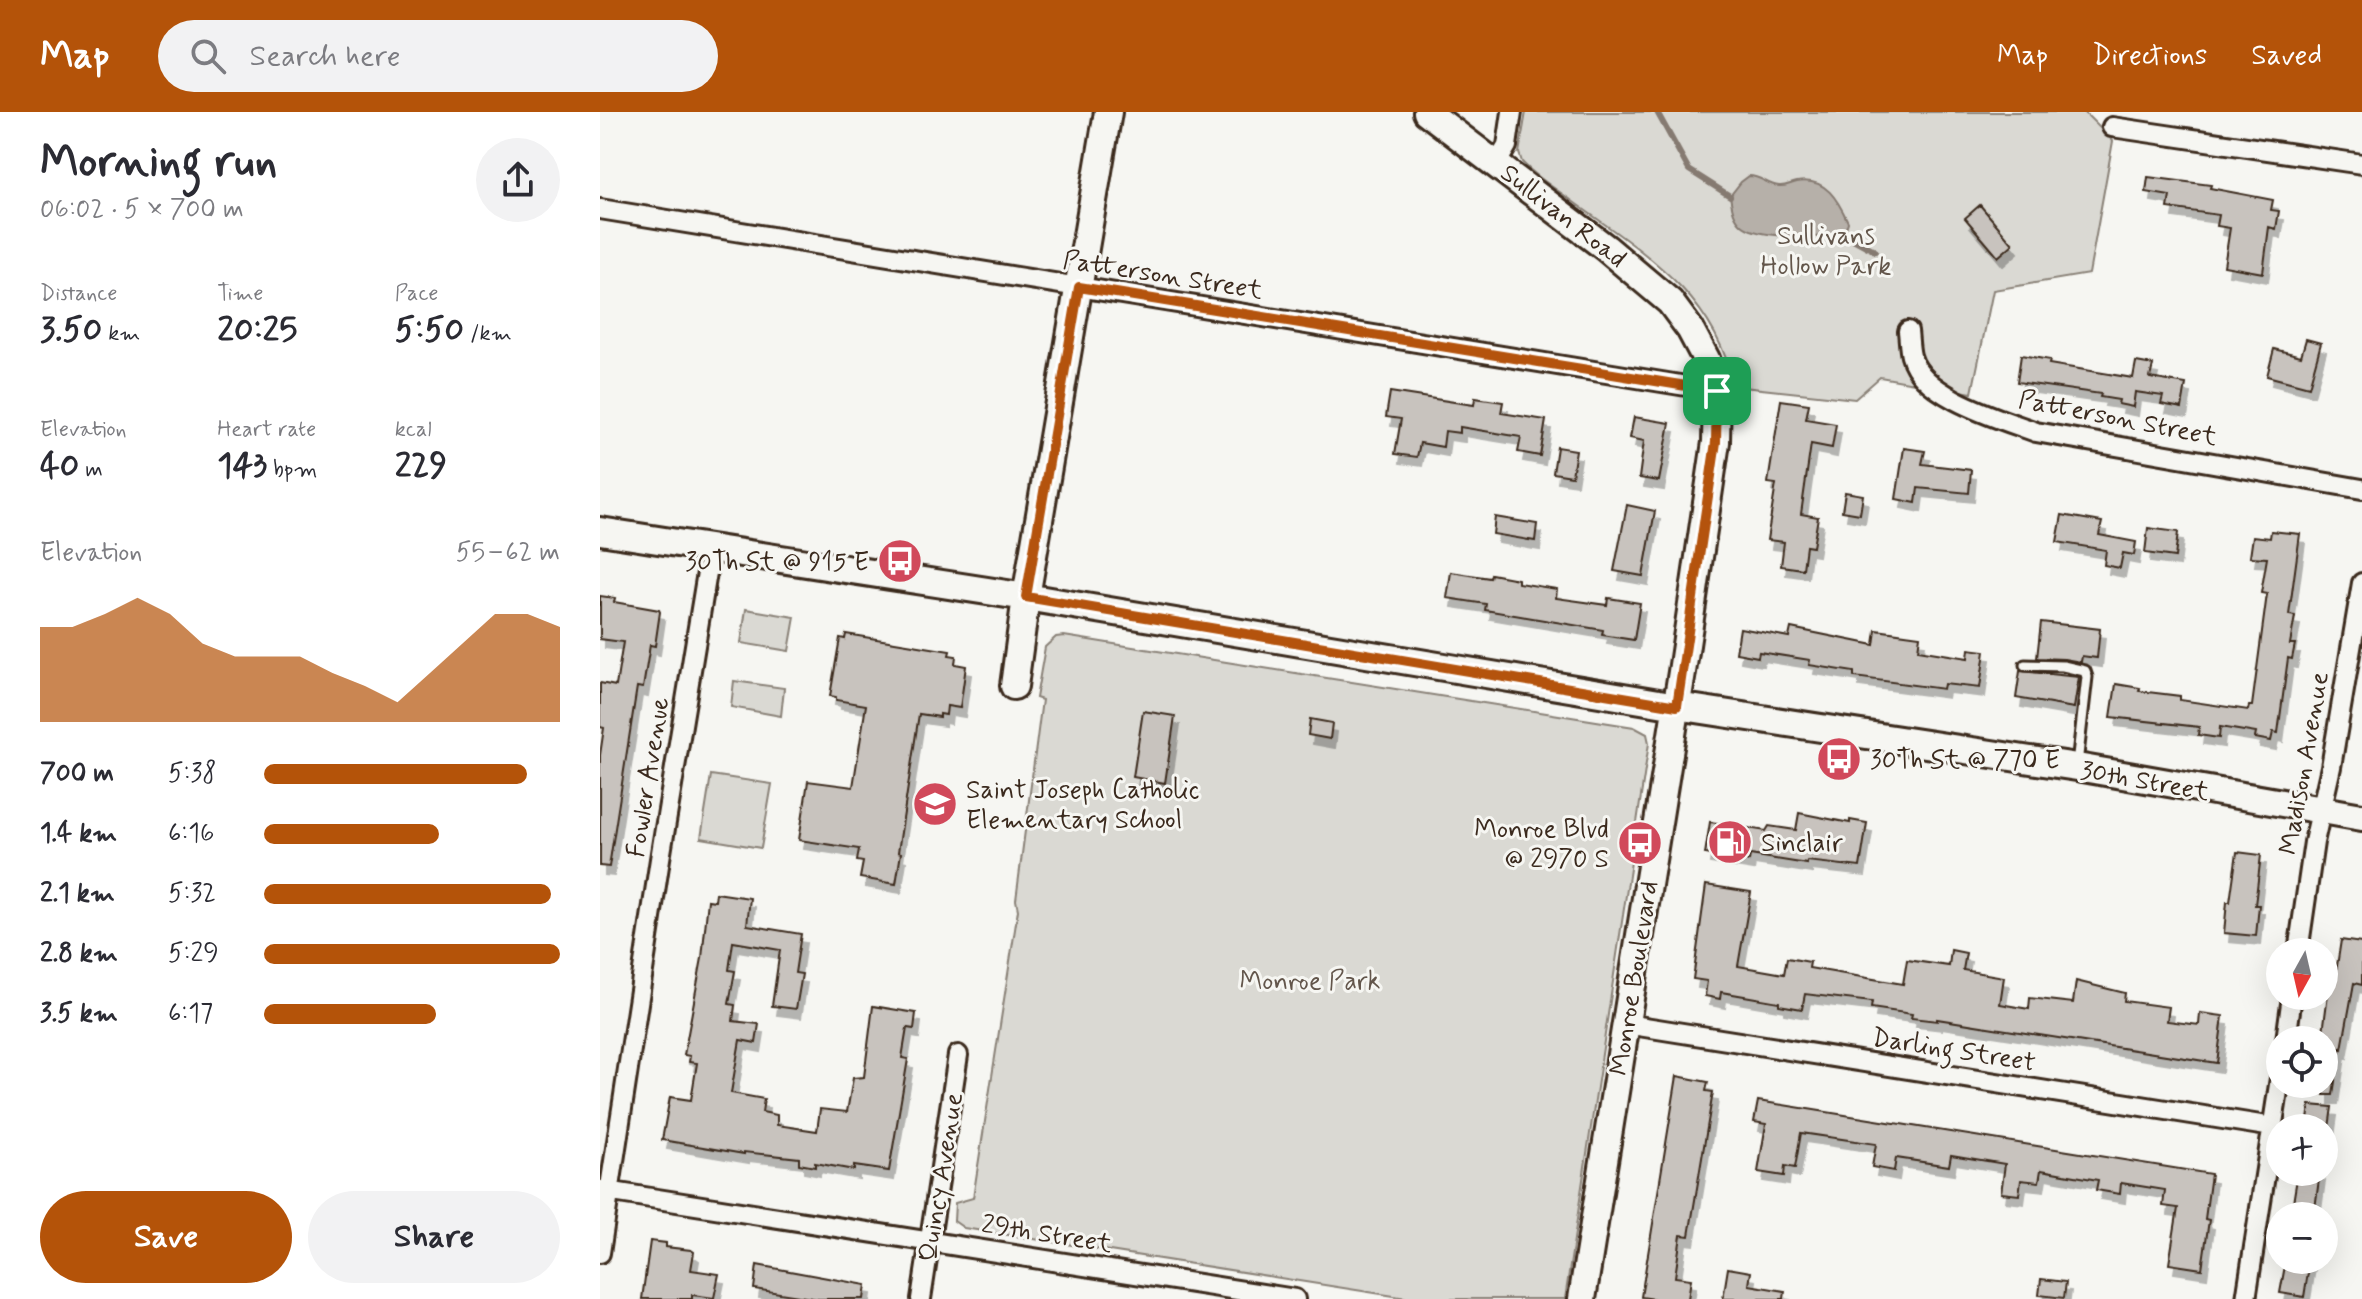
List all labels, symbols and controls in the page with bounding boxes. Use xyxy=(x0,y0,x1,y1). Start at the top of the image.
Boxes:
search box xyxy=(158,20,718,92)
text: Map xyxy=(40,32,110,81)
icon: search xyxy=(186,34,230,78)
text: Search here xyxy=(250,37,401,76)
text: Map xyxy=(1997,38,2048,75)
text: Directions xyxy=(2092,38,2207,75)
text: Saved xyxy=(2251,38,2322,75)
text: Morning run xyxy=(40,134,277,192)
button: share xyxy=(476,138,560,222)
street label: Sullivan Road xyxy=(1493,157,1633,276)
text: 06:02 · 5 × 700 m xyxy=(40,193,244,227)
park label: Sullivans Hollow Park xyxy=(1761,220,1892,284)
street label: Patterson Street xyxy=(1061,243,1265,309)
text: Distance xyxy=(40,280,117,308)
text: Time xyxy=(217,280,263,308)
text: Pace xyxy=(395,280,438,308)
text: 3.50 xyxy=(40,308,102,353)
text: 20:25 xyxy=(217,308,297,353)
text: 5:50 xyxy=(395,308,464,353)
text: km xyxy=(102,320,140,348)
text: /km xyxy=(464,320,512,348)
pin xyxy=(1683,357,1751,425)
icon: arrive xyxy=(1695,369,1739,413)
street label: Patterson Street xyxy=(2015,383,2220,455)
text: Elevation xyxy=(40,416,127,444)
text: Heart rate xyxy=(217,416,316,444)
text: kcal xyxy=(395,416,432,444)
text: 40 xyxy=(40,444,79,489)
text: 143 xyxy=(217,444,267,489)
text: 229 xyxy=(395,444,447,489)
text: m xyxy=(79,456,103,484)
text: bpm xyxy=(267,456,317,484)
text: Elevation xyxy=(40,536,142,570)
text: 55–62 m xyxy=(456,536,560,570)
bus stop icon: 30Th St @ 915 E xyxy=(876,537,924,585)
place label: 30Th St @ 915 E xyxy=(685,546,869,580)
street label: Madison Avenue xyxy=(2272,669,2338,857)
street label: Fowler Avenue xyxy=(620,695,678,860)
bus stop icon: 30Th St @ 770 E xyxy=(1815,735,1863,783)
place label: 30Th St @ 770 E xyxy=(1870,744,2060,778)
street label: 30th Street xyxy=(2078,754,2212,810)
text: 700 m xyxy=(40,757,114,791)
text: 5:38 xyxy=(168,757,217,791)
place label: Saint Joseph Catholic Elementary School xyxy=(966,774,1199,838)
school or university icon: Saint Joseph Catholic Elementary School xyxy=(911,780,959,828)
place label: Monroe Blvd @ 2970 S xyxy=(1474,813,1609,877)
text: 1.4 km xyxy=(40,817,117,851)
text: 6:16 xyxy=(168,817,214,851)
fuel station icon: Sinclair xyxy=(1706,818,1754,866)
bus stop icon: Monroe Blvd @ 2970 S xyxy=(1616,819,1664,867)
place label: Sinclair xyxy=(1761,827,1843,861)
text: 2.1 km xyxy=(40,877,115,911)
text: 5:32 xyxy=(168,877,216,911)
street label: Monroe Boulevard xyxy=(1603,879,1667,1078)
text: 2.8 km xyxy=(40,937,118,971)
text: 5:29 xyxy=(168,937,219,971)
north arrow xyxy=(2266,938,2338,1010)
map controls xyxy=(2266,938,2338,1274)
park label: Monroe Park xyxy=(1239,965,1381,999)
text: 3.5 km xyxy=(40,997,118,1031)
text: 6:17 xyxy=(168,997,213,1031)
street label: Darling Street xyxy=(1869,1021,2038,1084)
button: locate xyxy=(2266,1026,2338,1098)
street label: Quincy Avenue xyxy=(912,1090,972,1264)
button: + xyxy=(2266,1114,2338,1186)
button: Save xyxy=(40,1191,292,1283)
button: Share xyxy=(308,1191,560,1283)
button: − xyxy=(2266,1202,2338,1274)
street label: 29th Street xyxy=(979,1208,1114,1262)

